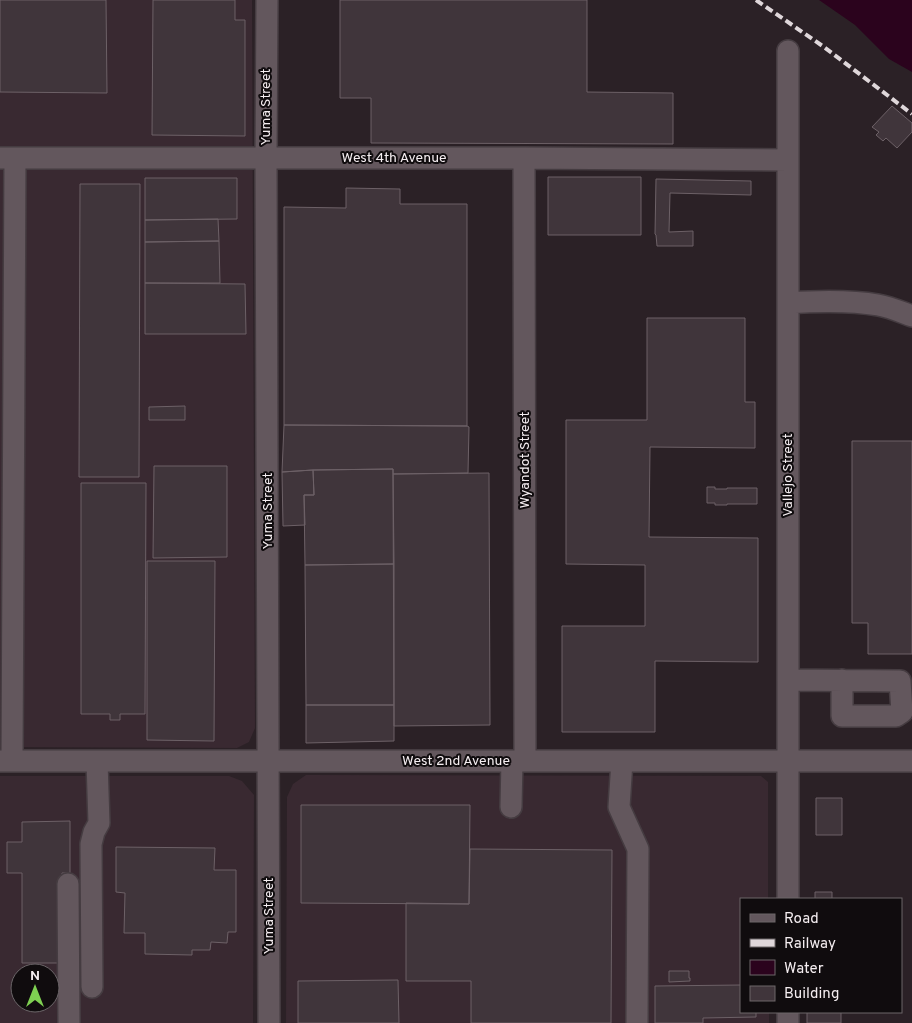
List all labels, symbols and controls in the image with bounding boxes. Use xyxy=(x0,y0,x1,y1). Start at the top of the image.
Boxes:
street label: Yuma Street xyxy=(258,68,275,146)
street label: West 4th Avenue xyxy=(342,150,447,167)
street label: Wyandot Street xyxy=(517,411,534,509)
street label: Vallejo Street xyxy=(780,433,797,517)
street label: Yuma Street xyxy=(260,472,277,550)
street label: West 2nd Avenue xyxy=(402,753,510,770)
street label: Yuma Street xyxy=(261,877,278,955)
legend xyxy=(740,898,902,1013)
text: Road xyxy=(784,910,819,929)
text: Railway xyxy=(784,935,836,954)
text: Water xyxy=(784,960,824,979)
north arrow xyxy=(10,963,60,1013)
text: N xyxy=(30,968,40,985)
text: Building xyxy=(784,985,839,1004)

